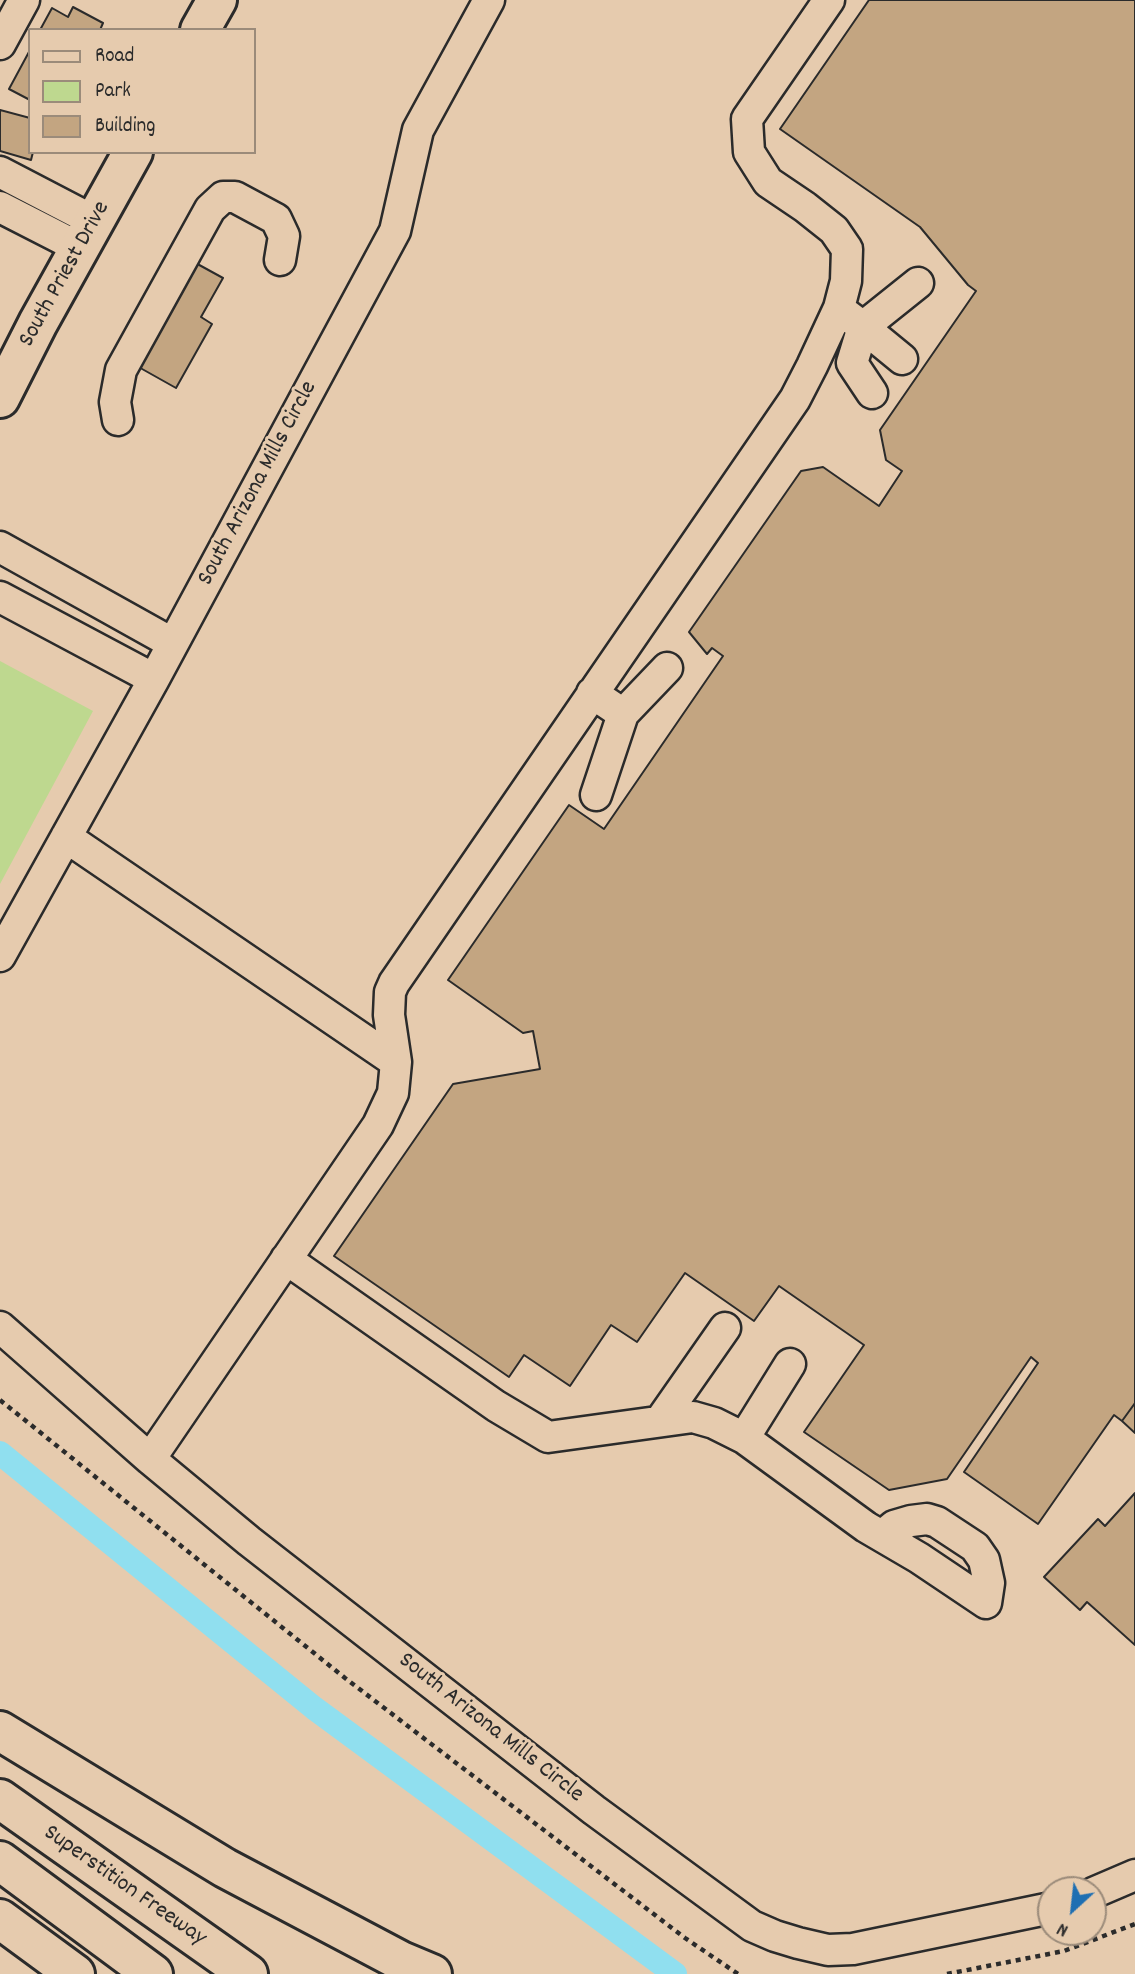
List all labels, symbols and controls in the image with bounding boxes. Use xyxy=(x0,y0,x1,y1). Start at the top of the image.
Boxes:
legend xyxy=(28,28,256,154)
text: Road xyxy=(95,42,134,72)
text: Park xyxy=(95,77,131,107)
text: Building xyxy=(95,112,155,142)
street label: South Priest Drive xyxy=(14,197,118,353)
street label: South Arizona Mills Circle xyxy=(193,377,325,591)
street label: South Arizona Mills Circle xyxy=(391,1648,589,1810)
street label: Superstition Freeway xyxy=(37,1820,211,1954)
north arrow xyxy=(1037,1876,1107,1946)
text: N xyxy=(1053,1914,1073,1943)

